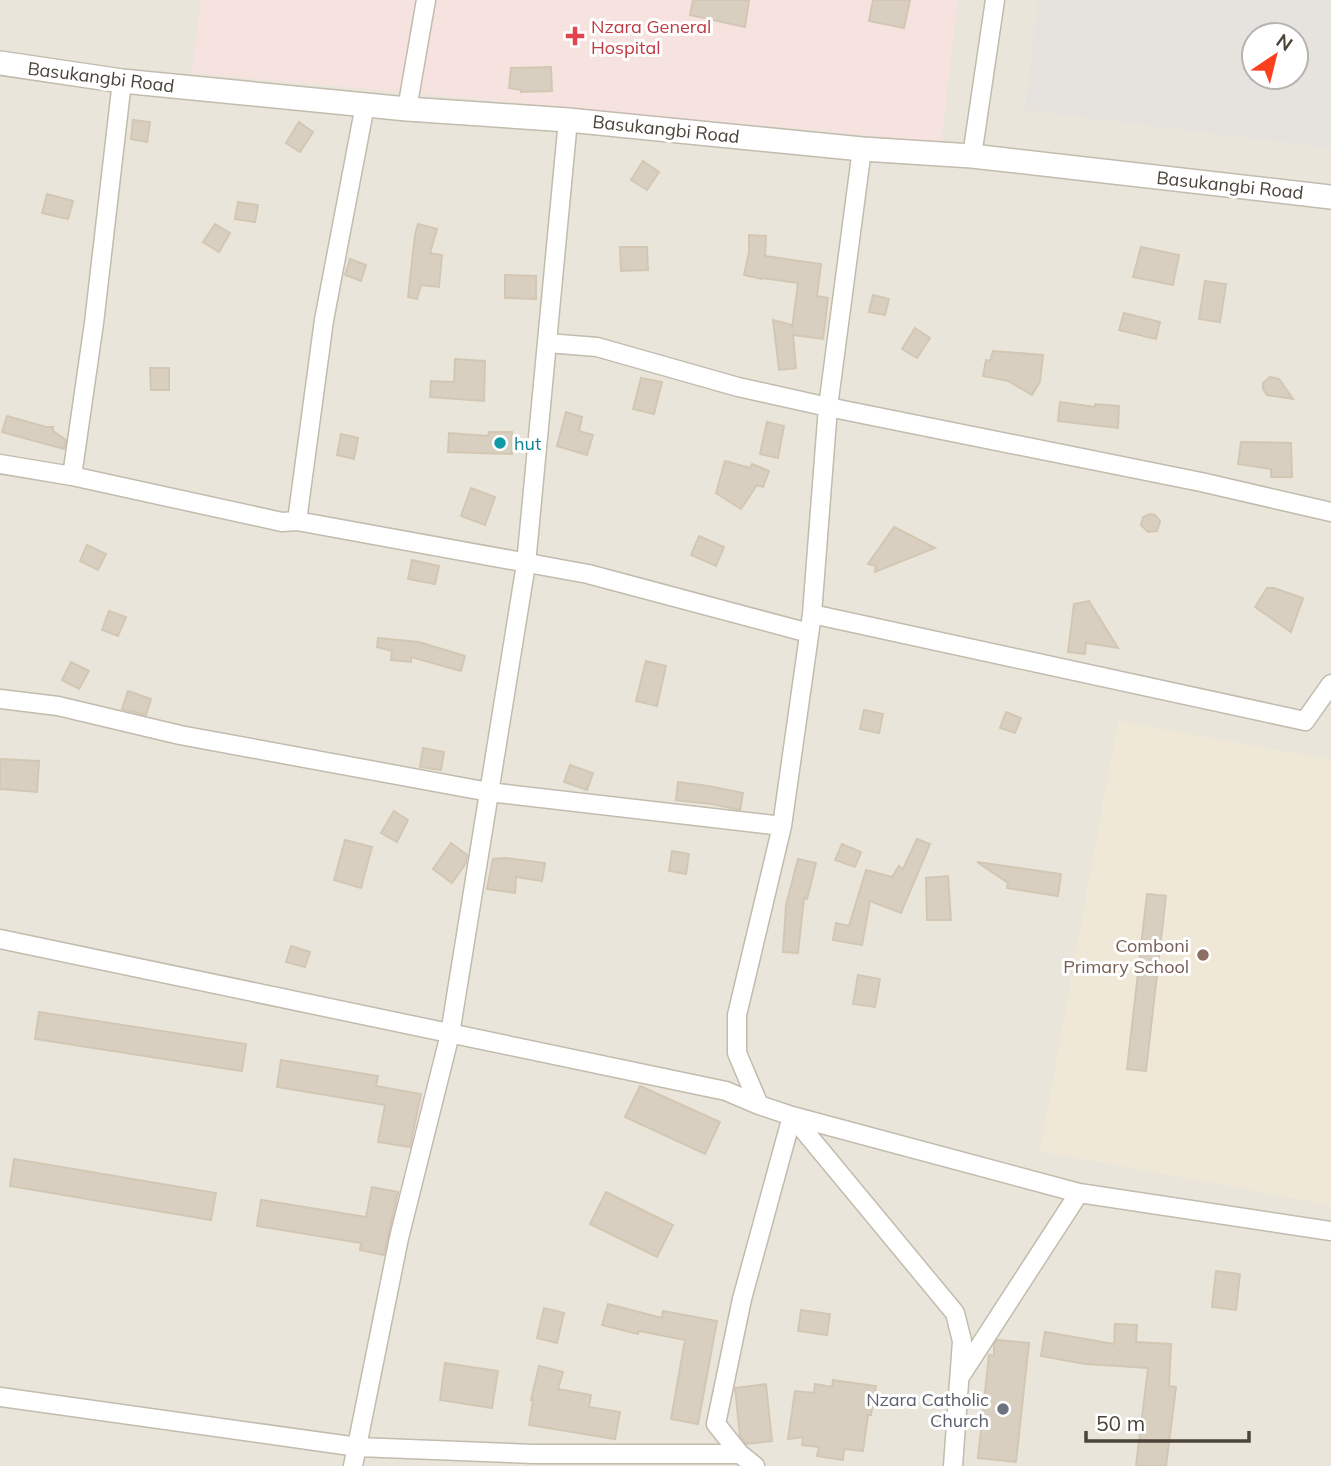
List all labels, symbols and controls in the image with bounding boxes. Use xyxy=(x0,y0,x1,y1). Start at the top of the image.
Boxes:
place label: Nzara General Hospital xyxy=(591,15,711,59)
north arrow xyxy=(1240,21,1310,91)
marker: Nzara General Hospital xyxy=(565,26,585,46)
text: N xyxy=(1272,28,1298,56)
street label: Basukangbi Road xyxy=(26,57,176,97)
street label: Basukangbi Road xyxy=(591,110,741,148)
street label: Basukangbi Road xyxy=(1155,166,1305,204)
place label: hut xyxy=(514,432,541,455)
marker: hut xyxy=(492,435,508,451)
place label: Comboni Primary School xyxy=(1063,934,1189,978)
marker: Comboni Primary School xyxy=(1195,947,1211,963)
place label: Nzara Catholic Church xyxy=(866,1388,989,1432)
scale bar xyxy=(1086,1400,1249,1444)
marker: Nzara Catholic Church xyxy=(995,1401,1011,1417)
text: 50 m xyxy=(1096,1410,1145,1436)

